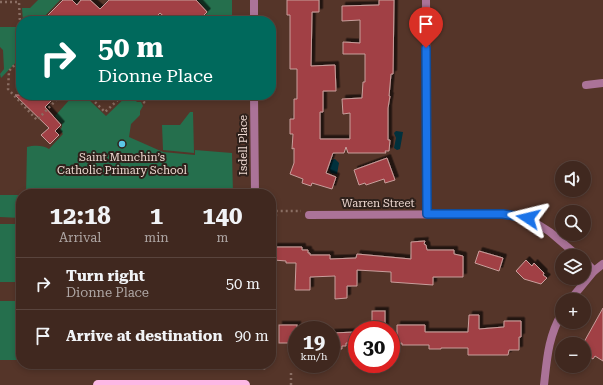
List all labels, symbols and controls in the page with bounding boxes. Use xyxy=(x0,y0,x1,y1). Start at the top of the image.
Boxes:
pin xyxy=(409,7.0,443,48)
icon: arrive xyxy=(415,13,437,35)
text: 50 m xyxy=(98,31,163,64)
icon: right xyxy=(32,32,84,84)
text: Dionne Place xyxy=(98,65,213,86)
street label: Isdell Place xyxy=(237,115,250,175)
marker: Saint Munchin’s Catholic Primary School xyxy=(117,139,127,149)
place label: Saint Munchin’s Catholic Primary School xyxy=(57,151,188,177)
map controls xyxy=(555,161,591,373)
button: sound xyxy=(555,161,591,197)
street label: Warren Street xyxy=(341,197,415,210)
position arrow xyxy=(507,197,549,239)
text: 12:18 xyxy=(50,202,111,230)
text: 1 xyxy=(150,202,163,230)
text: 140 xyxy=(202,202,243,230)
button: search xyxy=(555,205,591,241)
text: Arrival xyxy=(59,230,101,245)
text: min xyxy=(144,230,169,245)
text: m xyxy=(216,230,228,245)
button: layers xyxy=(555,249,591,285)
text: Turn right xyxy=(66,267,145,285)
icon: right xyxy=(32,273,54,295)
text: 50 m xyxy=(226,275,260,293)
text: Dionne Place xyxy=(66,285,149,300)
button: + xyxy=(555,293,591,329)
speed limit sign: 30 xyxy=(348,321,400,373)
icon: arrive xyxy=(32,325,54,347)
text: Arrive at destination xyxy=(66,327,222,345)
text: 90 m xyxy=(234,327,269,345)
text: 19 xyxy=(303,330,325,354)
button: − xyxy=(555,337,591,373)
text: km/h xyxy=(301,351,327,362)

